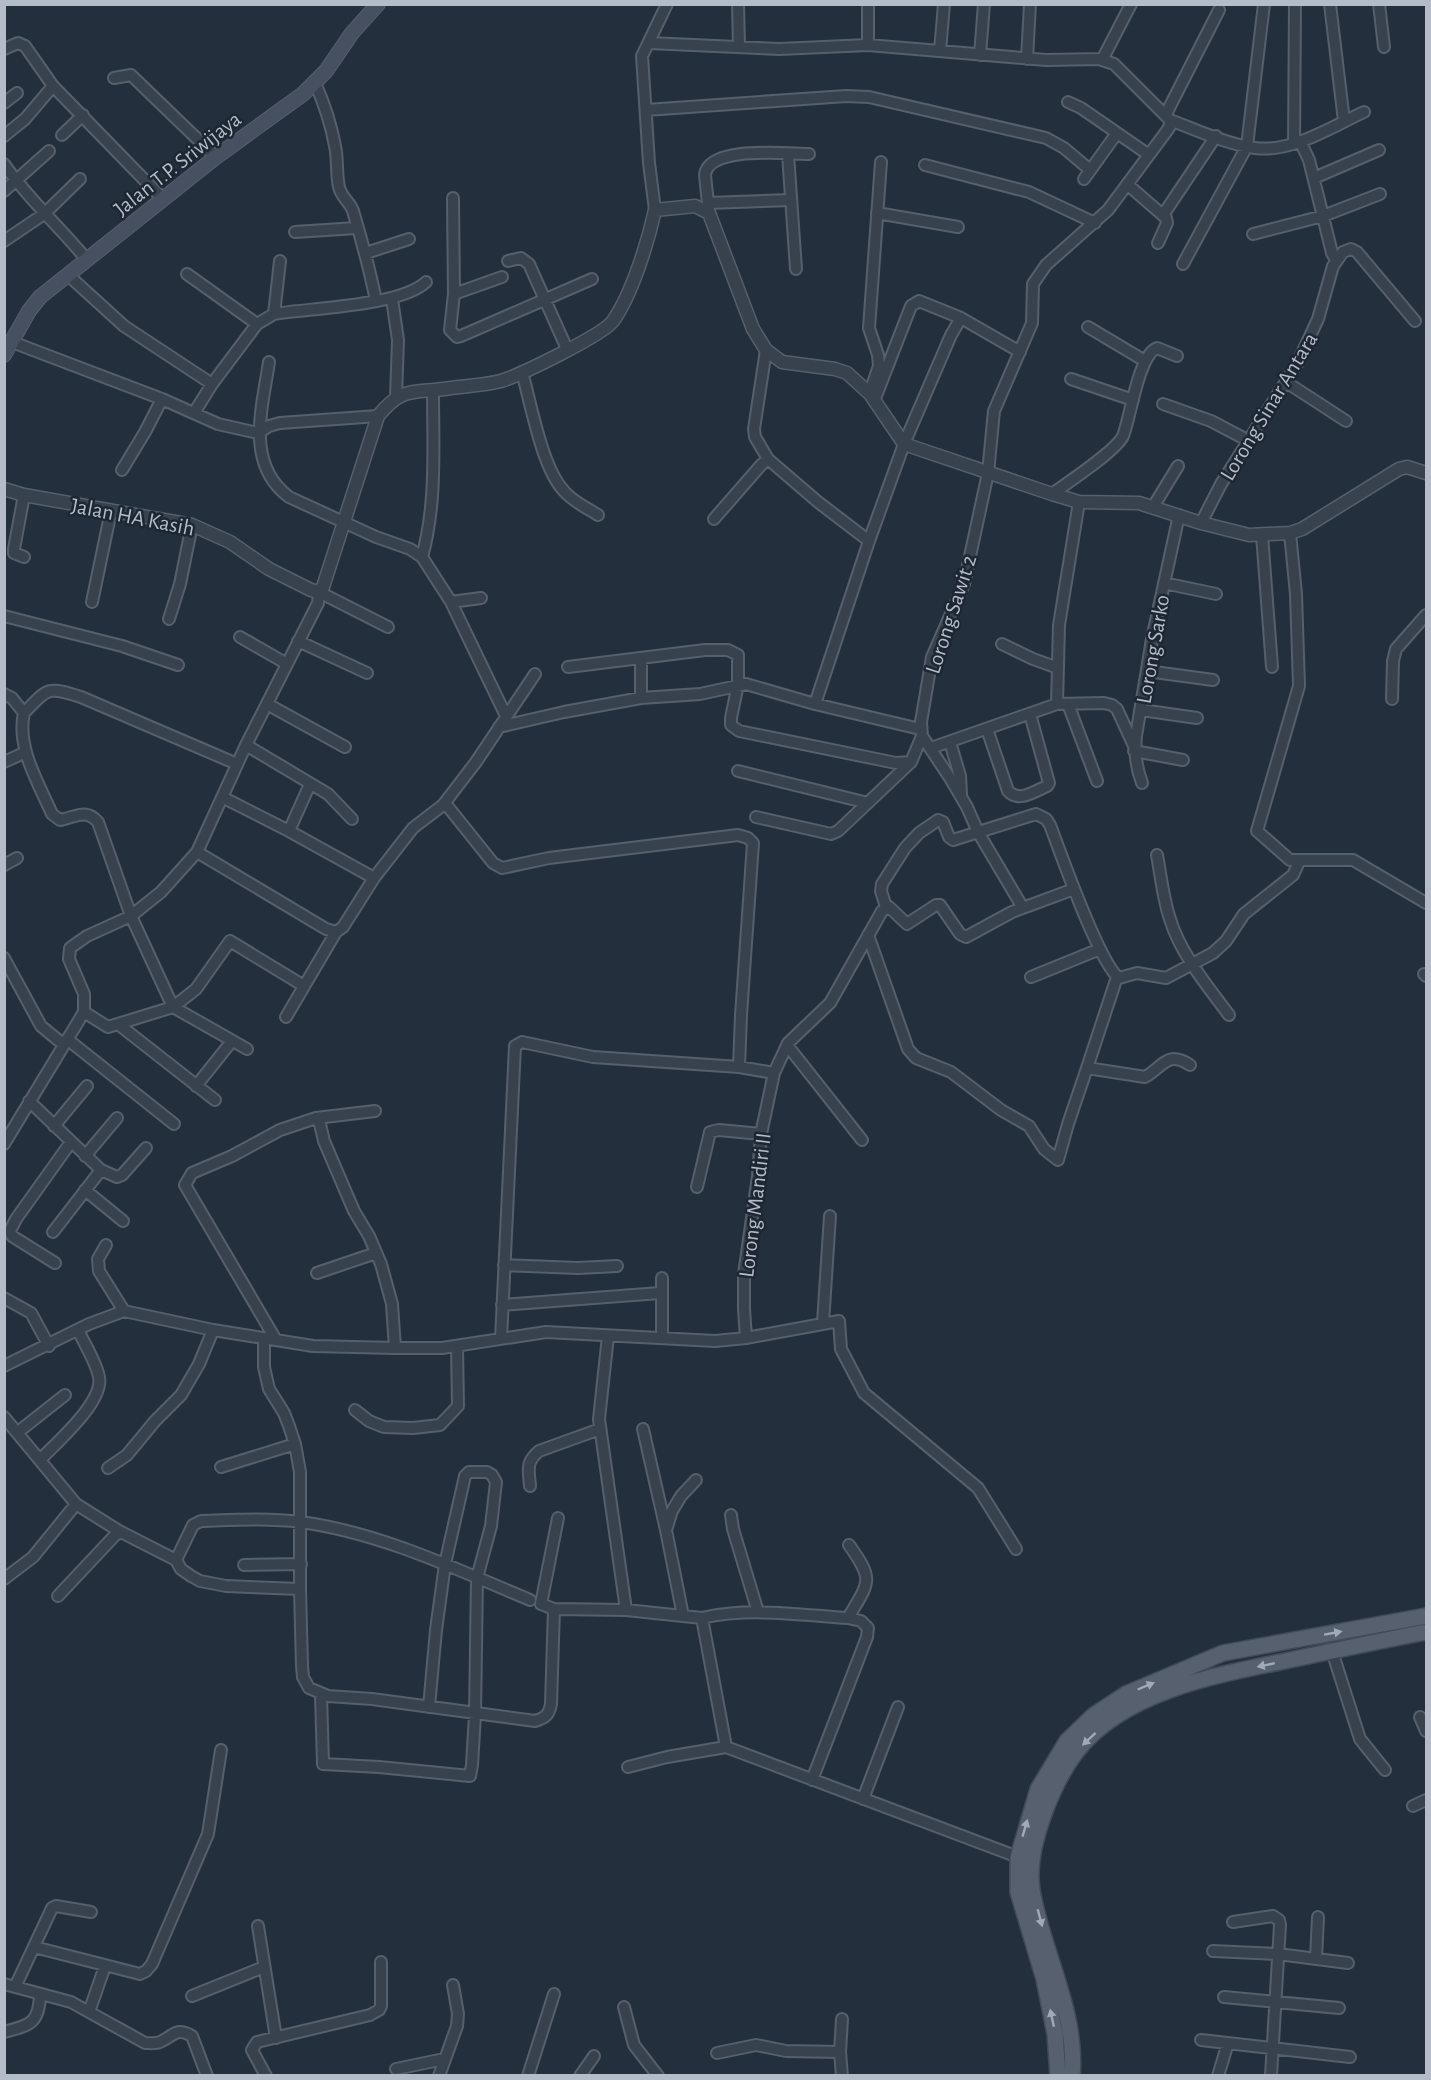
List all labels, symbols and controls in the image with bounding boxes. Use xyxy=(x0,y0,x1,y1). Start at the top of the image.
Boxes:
street label: Jalan T.P. Sriwijaya xyxy=(110,108,245,220)
street label: Lorong Sinar Antara xyxy=(1216,329,1322,484)
street label: Jalan HA Kasih xyxy=(69,494,196,540)
street label: Lorong Sawit 2 xyxy=(921,552,980,676)
street label: Lorong Sarko xyxy=(1133,593,1173,705)
street label: Lorong Mandiri II xyxy=(735,1131,775,1279)
one-way arrow xyxy=(1324,1628,1343,1637)
one-way arrow xyxy=(1257,1661,1276,1670)
one-way arrow xyxy=(1138,1681,1156,1691)
one-way arrow xyxy=(1082,1732,1097,1745)
one-way arrow xyxy=(1021,1819,1030,1837)
one-way arrow xyxy=(1035,1908,1045,1927)
one-way arrow xyxy=(1047,2008,1056,2027)

